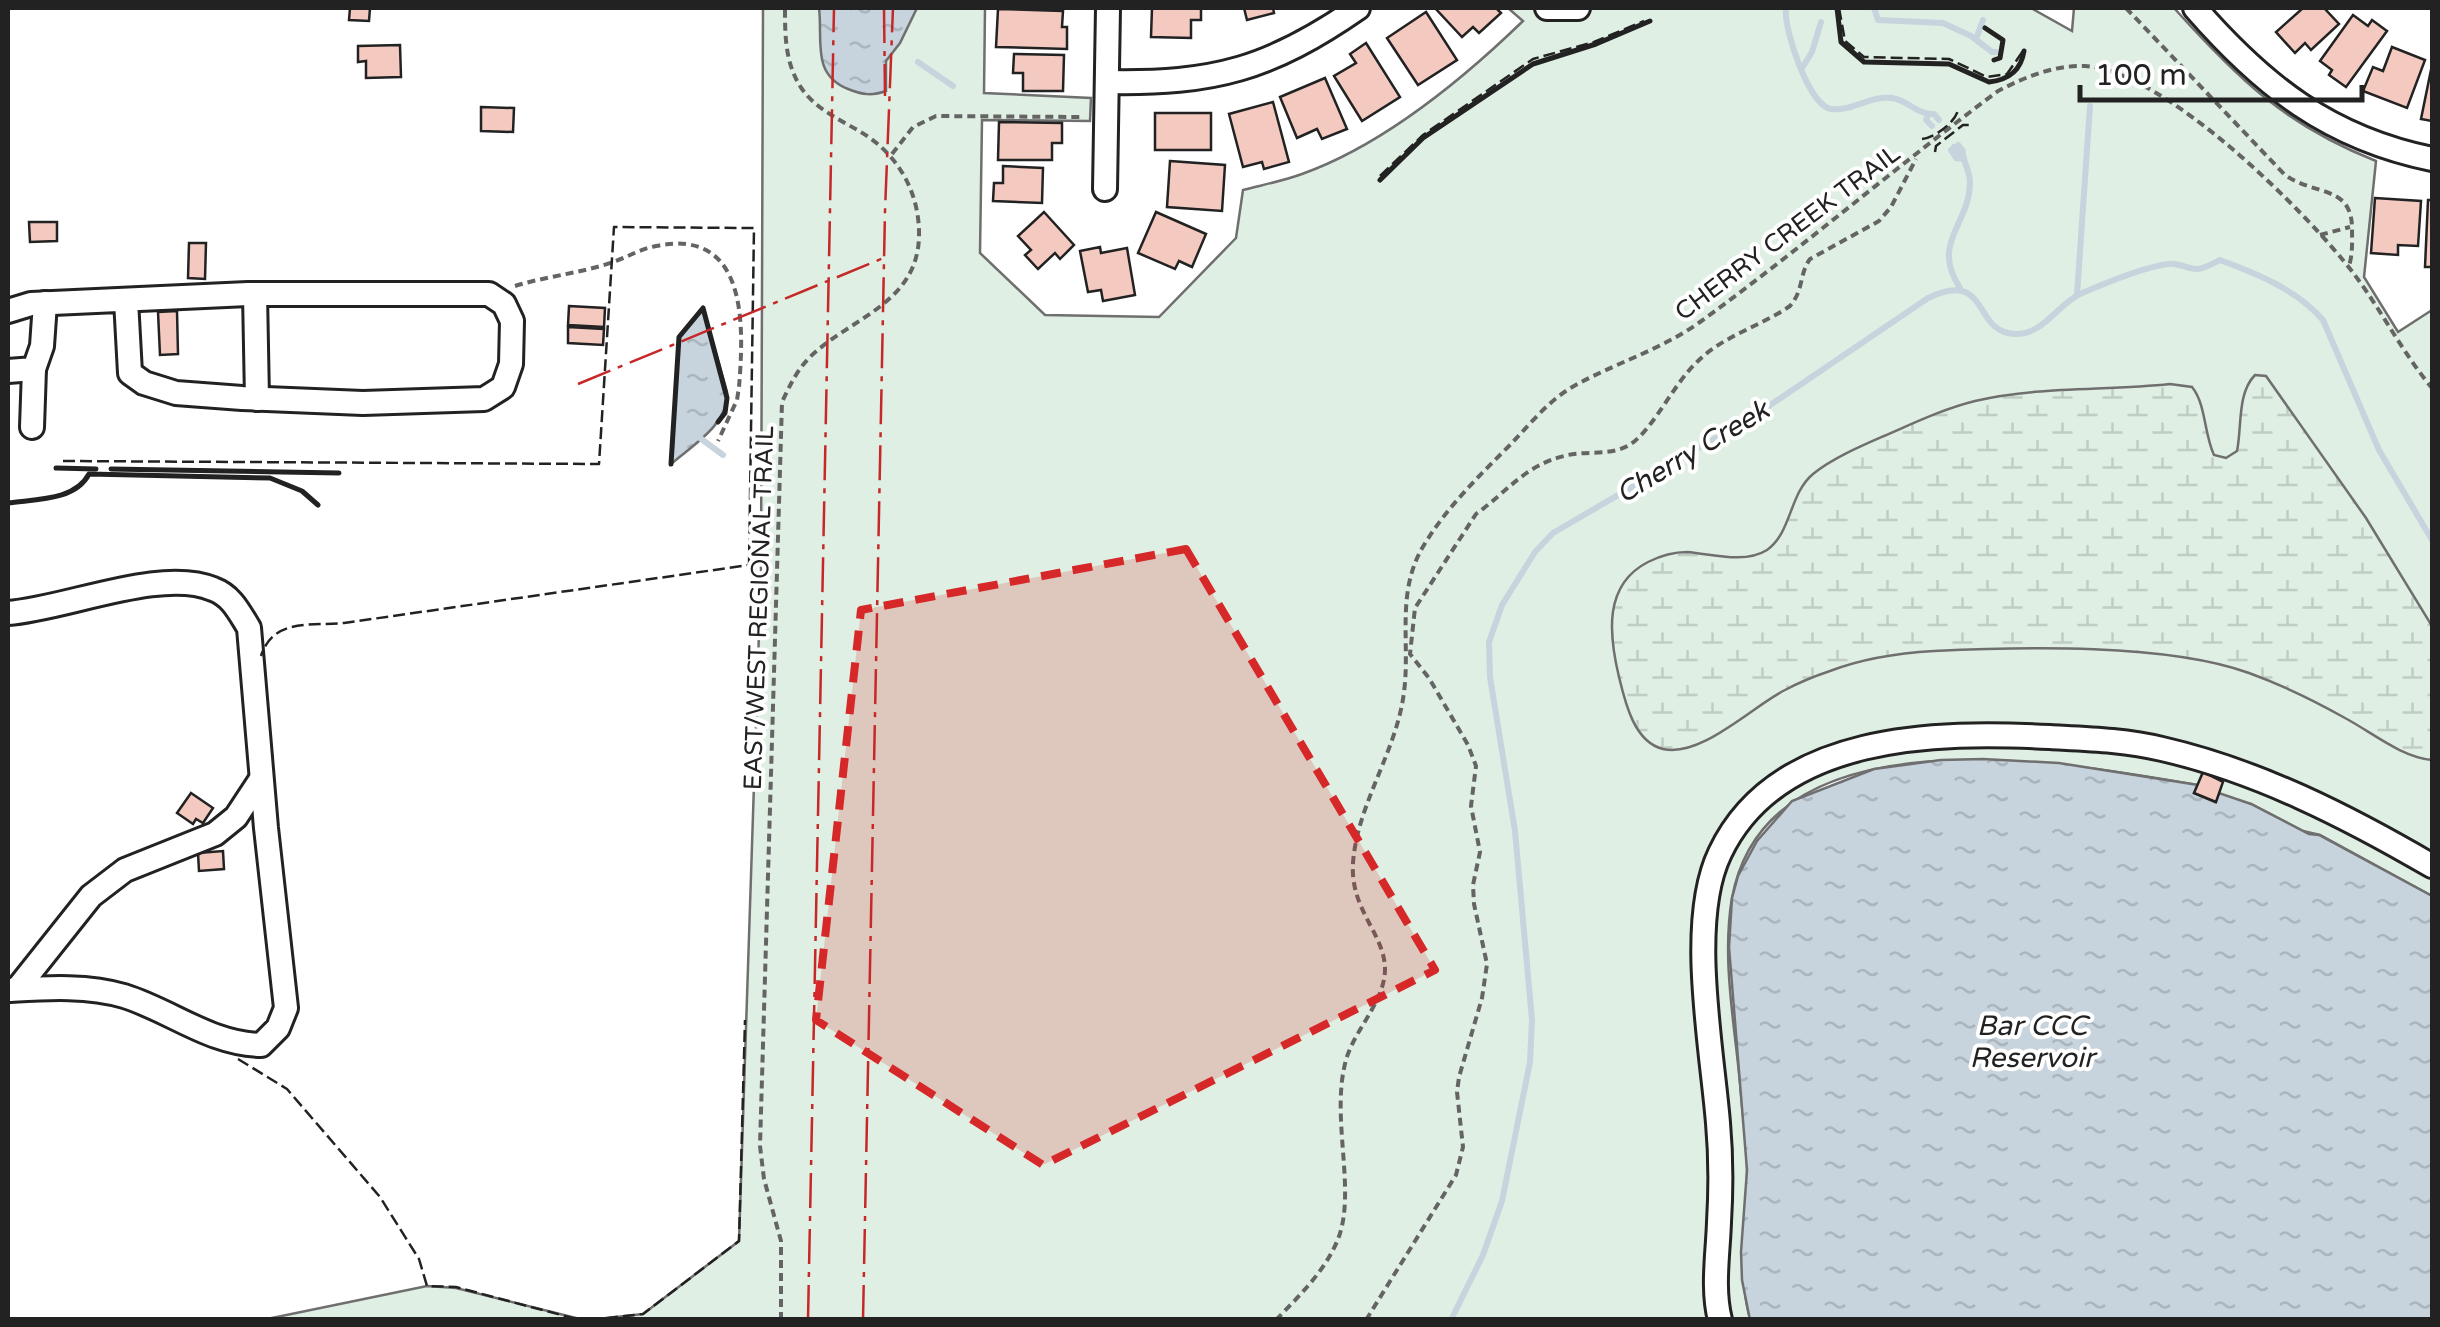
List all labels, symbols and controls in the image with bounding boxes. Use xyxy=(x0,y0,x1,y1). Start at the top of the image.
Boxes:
scale bar xyxy=(2080,40,2362,102)
text: 100 m xyxy=(2095,57,2187,94)
street label: CHERRY CREEK TRAIL xyxy=(1669,138,1906,327)
water label: Cherry Creek xyxy=(1610,392,1777,511)
street label: EAST/WEST REGIONAL TRAIL xyxy=(738,425,780,791)
water label: Bar CCC Reservoir xyxy=(1969,1009,2098,1075)

